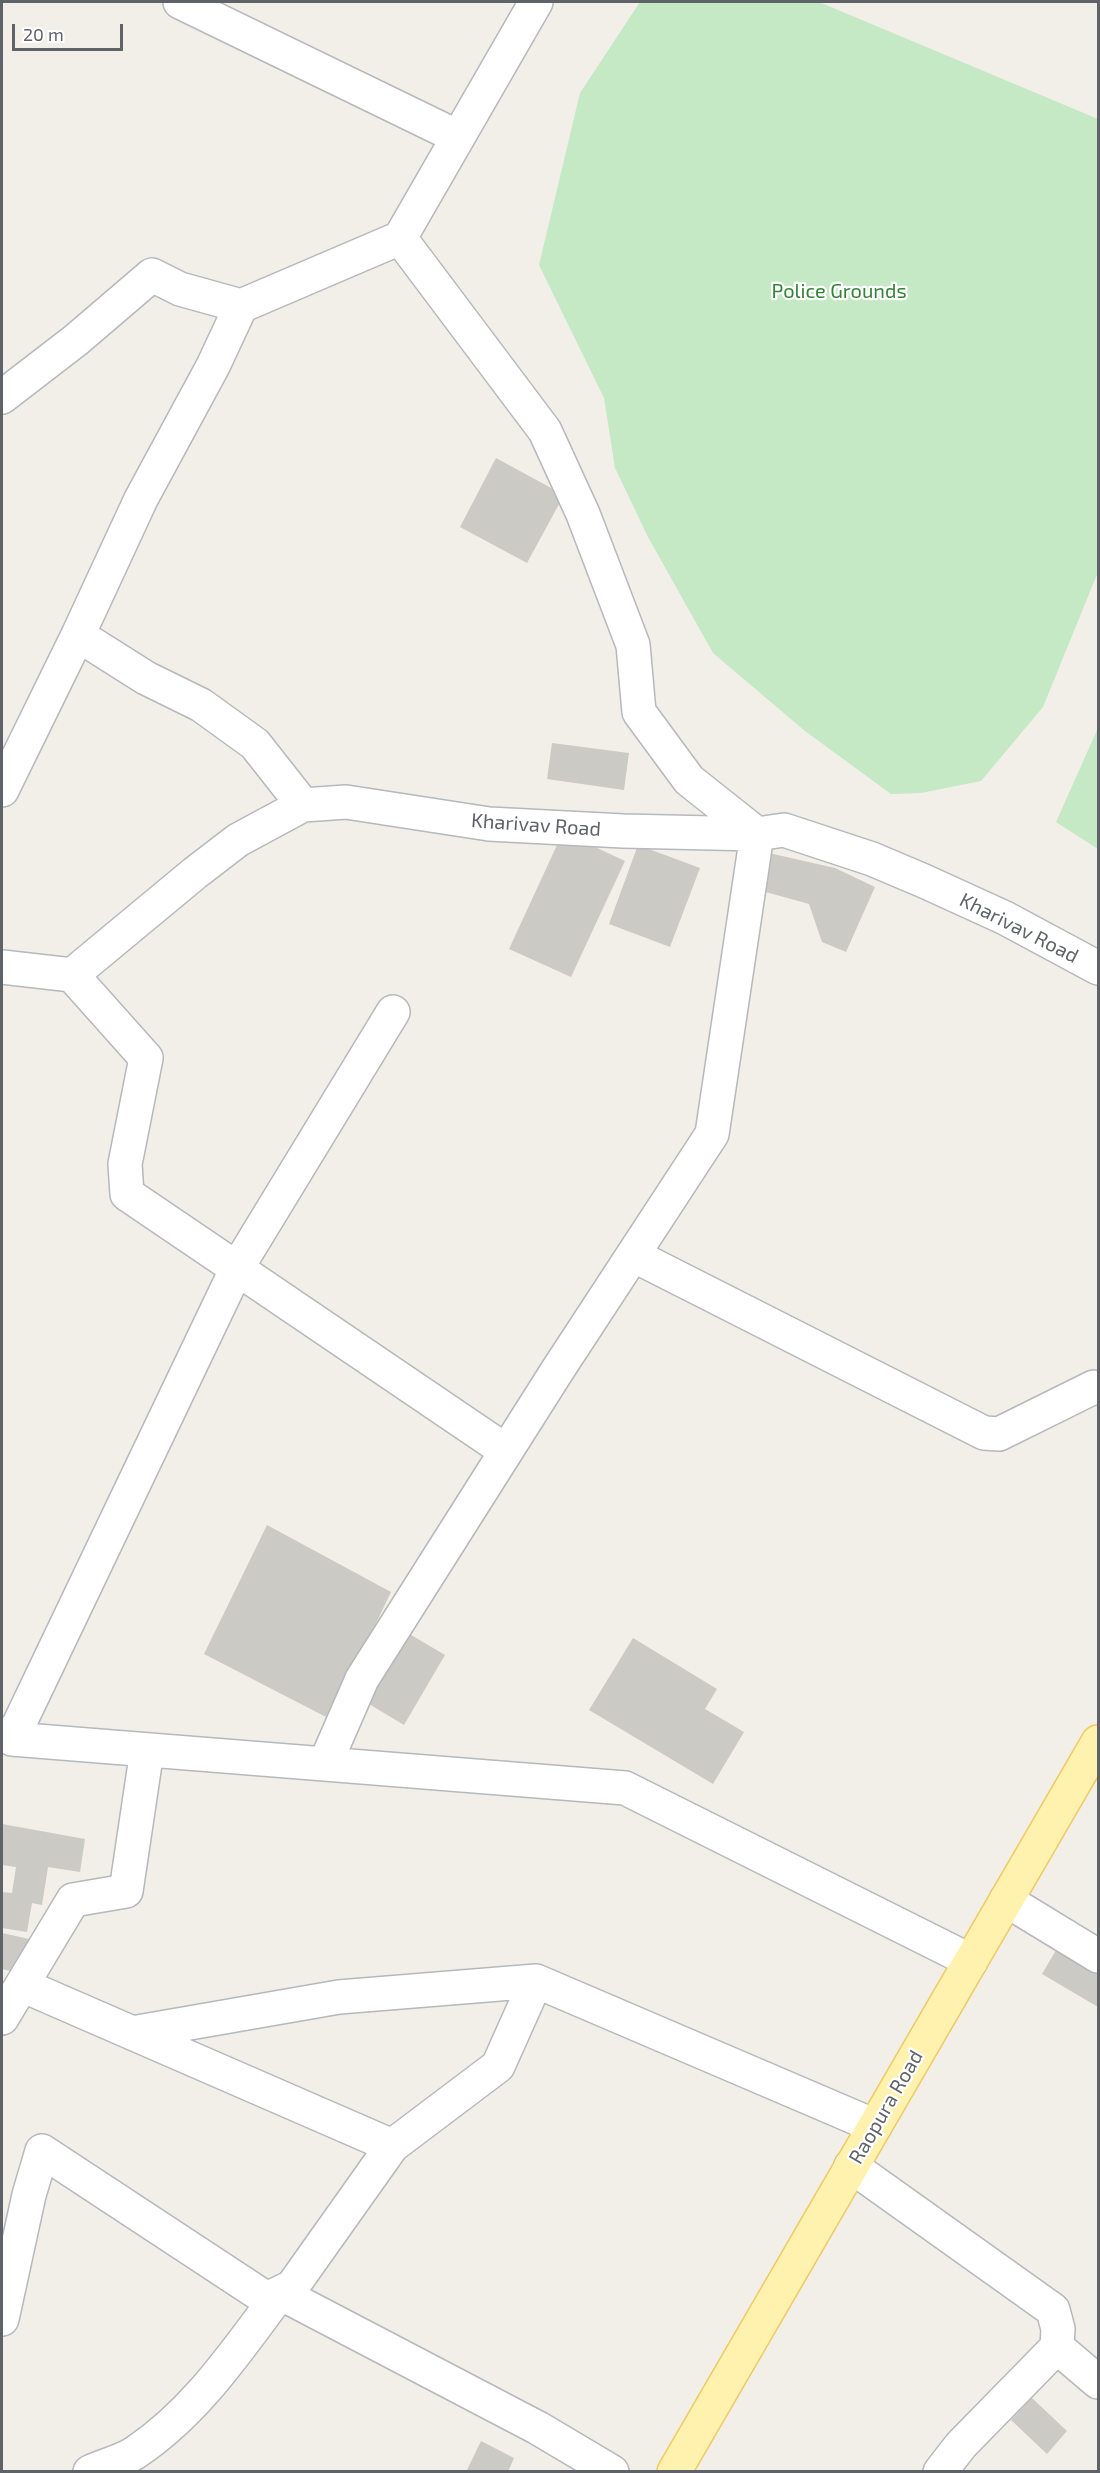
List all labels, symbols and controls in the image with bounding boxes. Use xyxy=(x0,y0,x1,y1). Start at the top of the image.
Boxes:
scale bar xyxy=(15,12,126,50)
text: 20 m xyxy=(23,23,64,45)
park label: Police Grounds xyxy=(771,279,907,303)
street label: Kharivav Road xyxy=(470,808,602,842)
street label: Kharivav Road xyxy=(956,888,1082,968)
street label: Raopura Road xyxy=(844,2046,928,2168)

